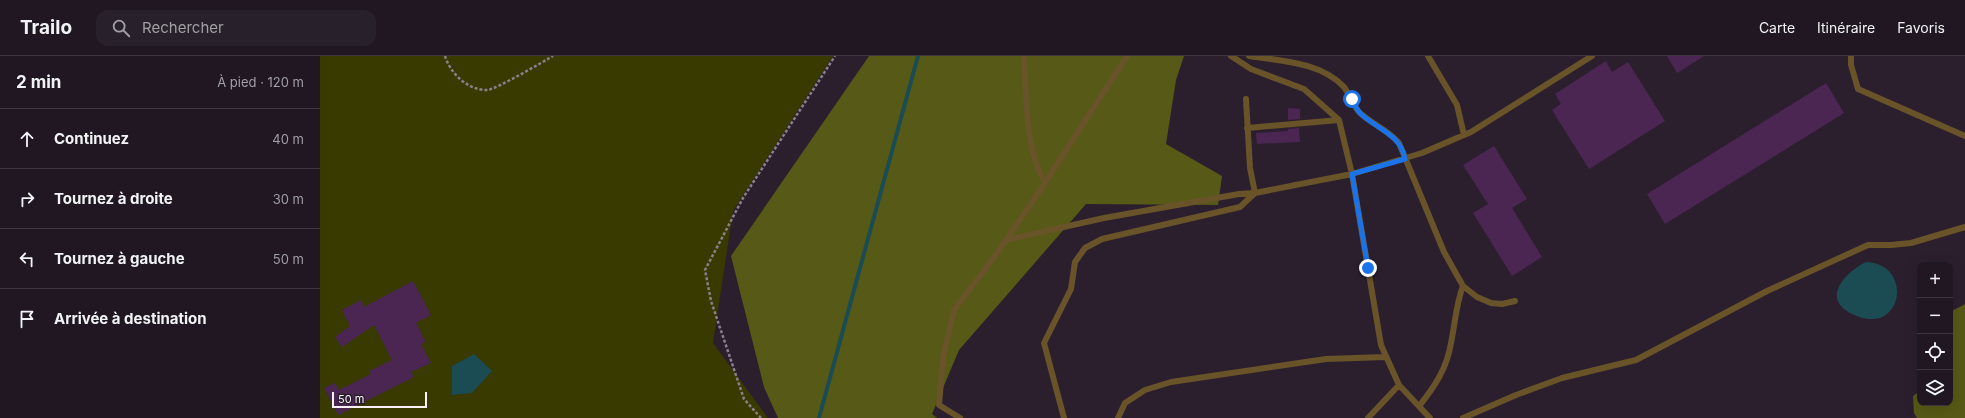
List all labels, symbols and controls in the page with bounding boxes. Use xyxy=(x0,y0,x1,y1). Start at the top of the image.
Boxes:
search box xyxy=(96,10,376,46)
text: Trailo xyxy=(20,16,72,39)
icon: search xyxy=(110,17,132,39)
text: Rechercher xyxy=(142,18,224,37)
text: Carte xyxy=(1759,19,1795,36)
text: Itinéraire xyxy=(1817,19,1875,36)
text: Favoris xyxy=(1897,19,1945,36)
text: 2 min xyxy=(16,72,61,92)
text: À pied · 120 m xyxy=(217,74,304,90)
route start xyxy=(1343,90,1361,108)
icon: ahead xyxy=(16,128,38,150)
text: Continuez xyxy=(54,129,129,148)
text: 40 m xyxy=(272,131,304,147)
icon: right xyxy=(16,188,38,210)
text: Tournez à droite xyxy=(54,189,173,208)
text: 30 m xyxy=(273,191,304,207)
icon: left xyxy=(16,248,38,270)
text: Tournez à gauche xyxy=(54,249,185,268)
text: 50 m xyxy=(273,251,304,267)
route end xyxy=(1359,259,1377,277)
map controls xyxy=(1917,262,1953,406)
button: + xyxy=(1917,262,1953,298)
button: − xyxy=(1917,298,1953,334)
icon: arrive xyxy=(16,308,38,330)
text: Arrivée à destination xyxy=(54,309,207,328)
button: locate xyxy=(1917,334,1953,370)
button: layers xyxy=(1917,370,1953,406)
scale bar xyxy=(332,390,427,409)
text: 50 m xyxy=(338,392,364,406)

